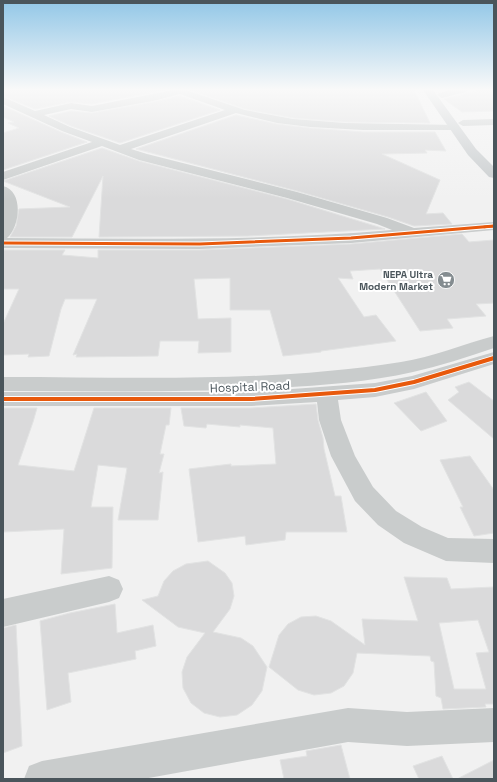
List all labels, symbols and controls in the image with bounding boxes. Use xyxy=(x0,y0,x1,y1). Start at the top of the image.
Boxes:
place label: NEPA Ultra Modern Market xyxy=(359,268,433,293)
supermarket icon: NEPA Ultra Modern Market xyxy=(436,270,456,290)
street label: Hospital Road xyxy=(210,378,290,396)

